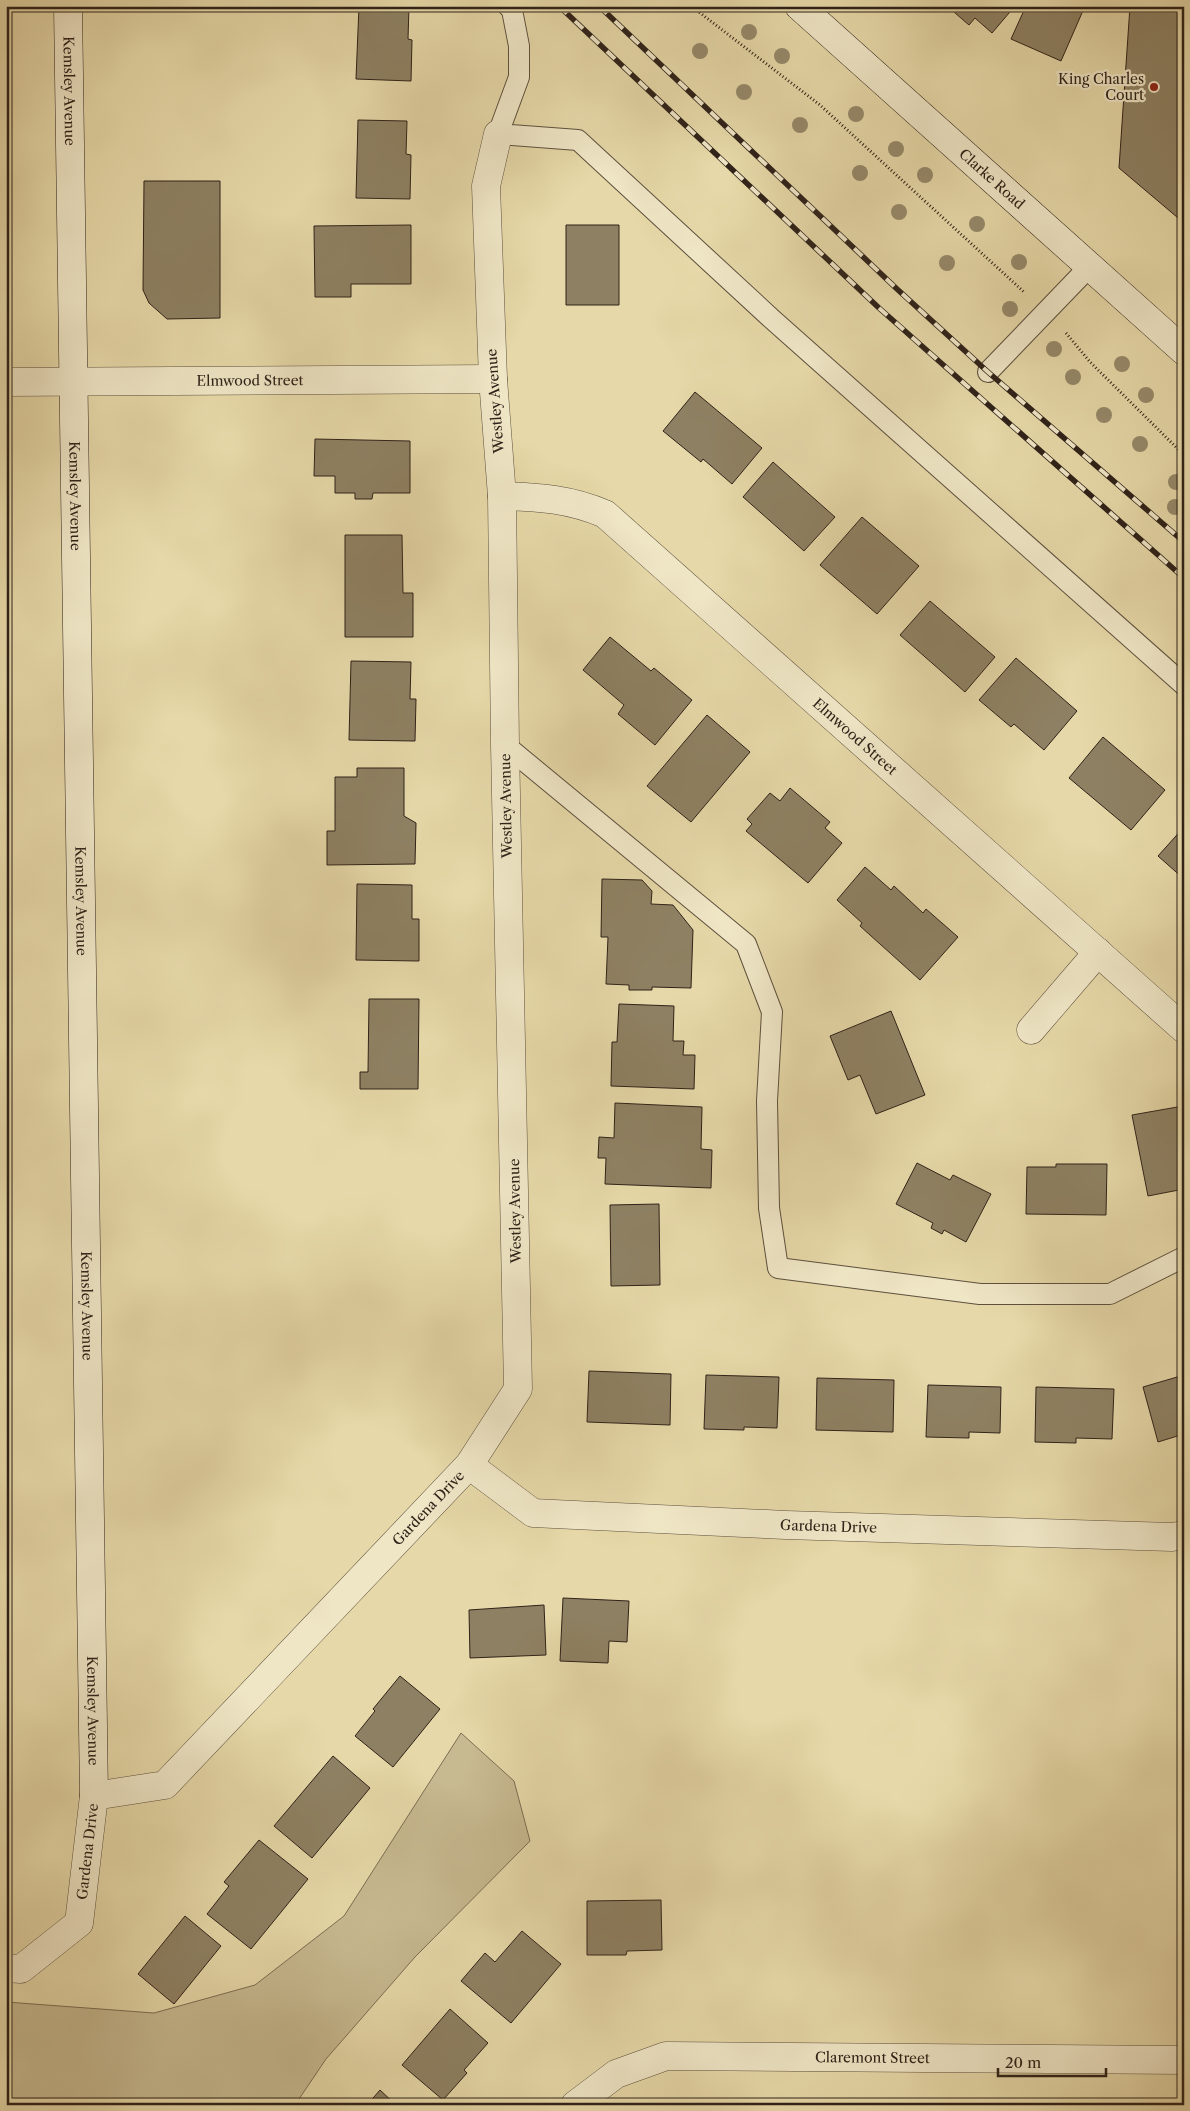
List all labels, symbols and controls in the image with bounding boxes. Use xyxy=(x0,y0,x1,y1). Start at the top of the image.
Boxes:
street label: Kemsley Avenue xyxy=(59,36,79,146)
place label: King Charles Court xyxy=(1058,70,1144,104)
marker: King Charles Court xyxy=(1148,81,1160,93)
street label: Clarke Road xyxy=(955,145,1029,213)
street label: Westley Avenue xyxy=(482,348,508,455)
street label: Elmwood Street xyxy=(196,371,304,390)
street label: Kemsley Avenue xyxy=(65,441,85,551)
street label: Elmwood Street xyxy=(809,694,901,779)
street label: Westley Avenue xyxy=(496,753,516,860)
street label: Kemsley Avenue xyxy=(71,846,91,956)
street label: Westley Avenue xyxy=(505,1158,525,1265)
street label: Kemsley Avenue xyxy=(77,1251,97,1361)
street label: Gardena Drive xyxy=(388,1466,468,1549)
street label: Gardena Drive xyxy=(780,1516,877,1537)
street label: Kemsley Avenue xyxy=(83,1656,103,1766)
street label: Gardena Drive xyxy=(73,1802,102,1901)
scale bar xyxy=(998,2046,1105,2078)
street label: Claremont Street xyxy=(815,2048,930,2067)
text: 20 m xyxy=(1005,2053,1041,2072)

